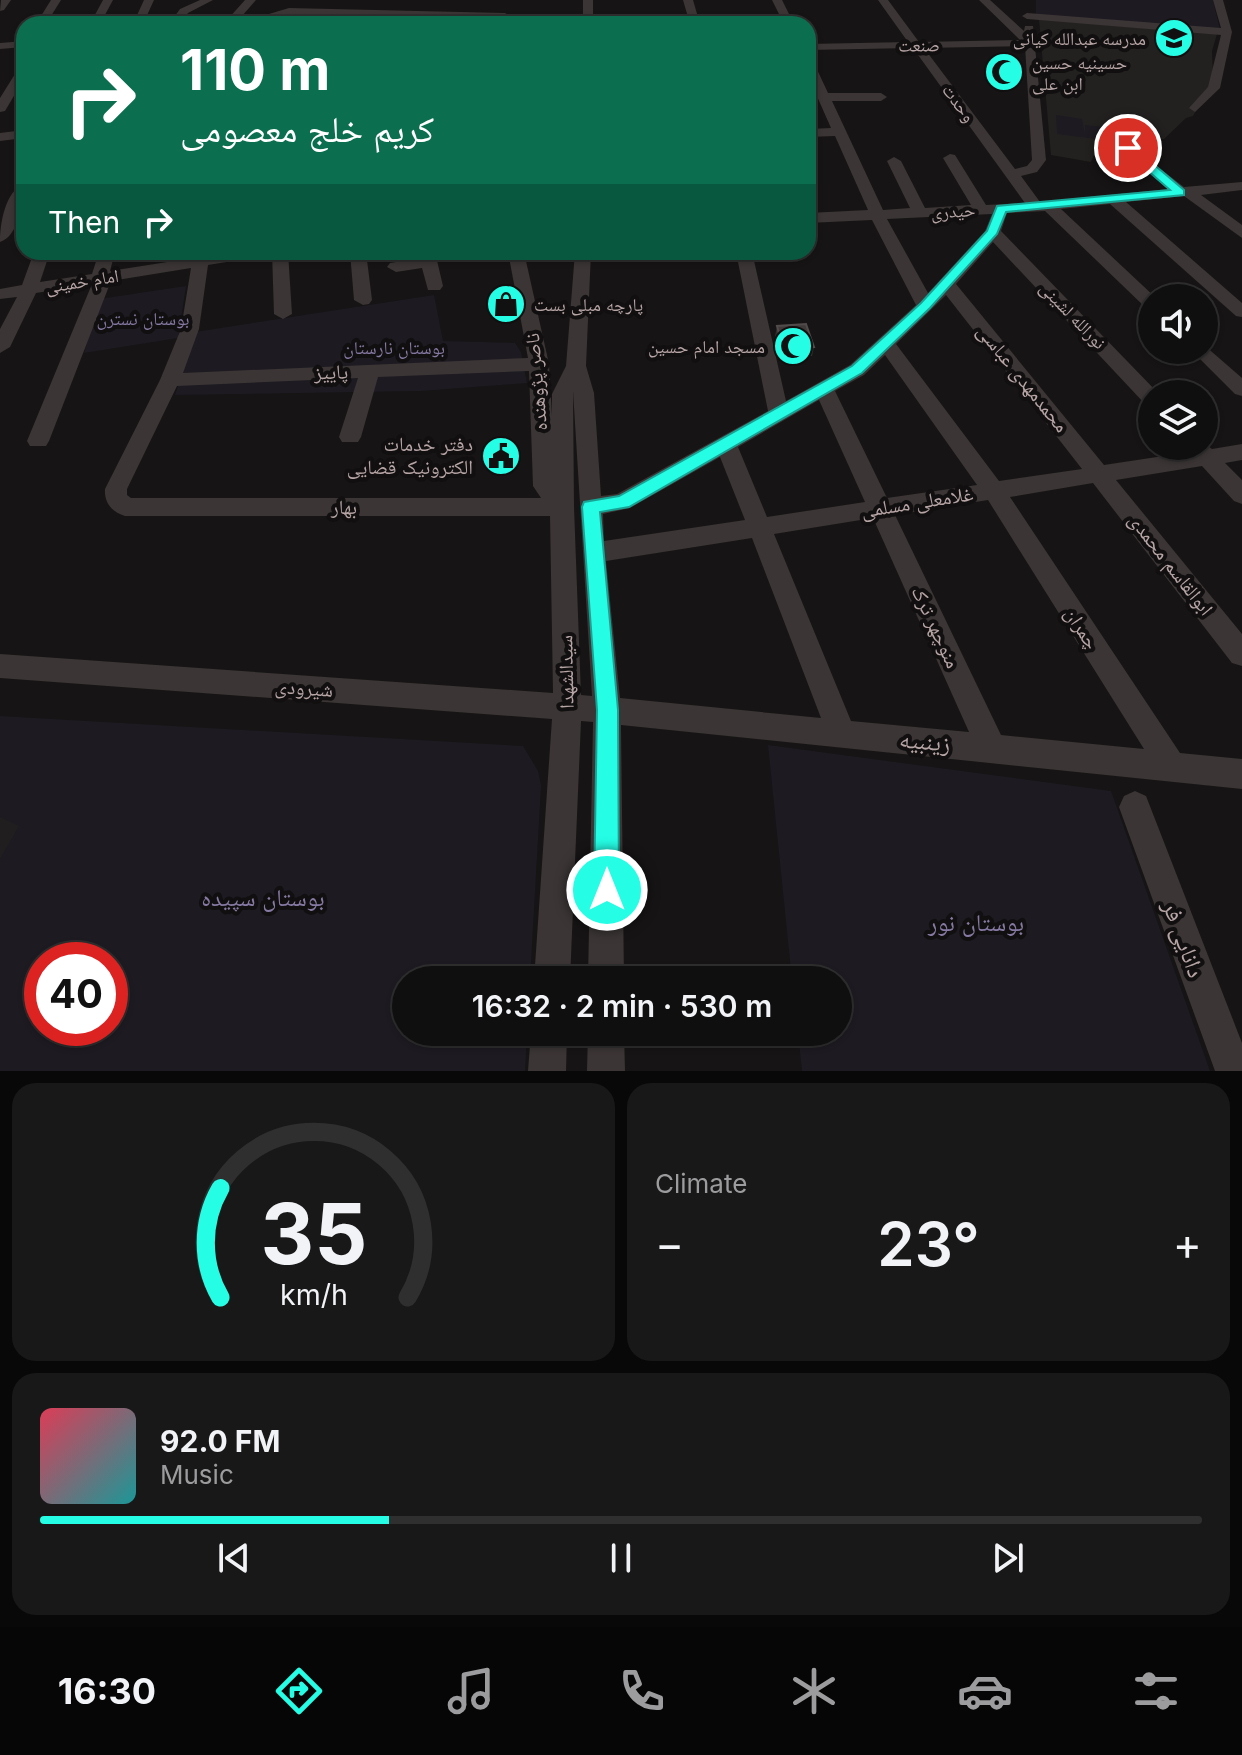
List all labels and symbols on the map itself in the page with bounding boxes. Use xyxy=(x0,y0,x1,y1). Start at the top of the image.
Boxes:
school or university icon: مدرسه عبدالله کیانی xyxy=(1153,17,1195,59)
place label: مدرسه عبدالله کیانی xyxy=(1013,28,1146,50)
street label: صنعت xyxy=(898,34,940,56)
mosque icon: حسینیه حسین ابن علی xyxy=(983,51,1025,93)
place label: حسینیه حسین ابن علی xyxy=(1032,52,1127,95)
street label: وحدت xyxy=(938,80,980,126)
pin xyxy=(1094,114,1162,182)
street label: حیدری xyxy=(930,199,976,224)
street label: امام خمینی xyxy=(44,265,120,299)
street label: نورالله لشینی xyxy=(1035,277,1110,354)
shop icon: پارچه مبلی بست xyxy=(485,283,527,325)
place label: پارچه مبلی بست xyxy=(534,294,643,316)
park label: بوستان نسترن xyxy=(96,308,190,330)
street label: محمدمهدی عباسی xyxy=(972,319,1074,437)
mosque icon: مسجد امام حسین xyxy=(772,325,814,367)
street label: ناصر پژوهنده xyxy=(520,332,552,432)
place label: مسجد امام حسین xyxy=(648,336,765,359)
park label: بوستان نارستان xyxy=(343,337,445,359)
street label: پاییز xyxy=(313,359,349,385)
place label: دفتر خدمات الکترونیک قضایی xyxy=(347,432,473,479)
public building icon: دفتر خدمات الکترونیک قضایی xyxy=(480,435,522,477)
street label: غلامعلی مسلمی xyxy=(859,481,975,523)
street label: بهار xyxy=(330,495,357,519)
street label: ابوالقاسم محمدی xyxy=(1122,508,1218,621)
street label: منوچهر ترک xyxy=(907,582,965,672)
street label: چمران xyxy=(1060,602,1105,654)
street label: سیدالشهدا xyxy=(553,635,579,709)
street label: شیرودی xyxy=(274,674,334,702)
street label: زینبیه xyxy=(898,724,952,758)
position arrow xyxy=(565,848,649,932)
park label: بوستان سپیده xyxy=(201,883,325,912)
street label: دانایی فر xyxy=(1156,896,1211,981)
park label: بوستان نور xyxy=(927,908,1024,937)
speed limit sign: 40 xyxy=(24,942,128,1046)

